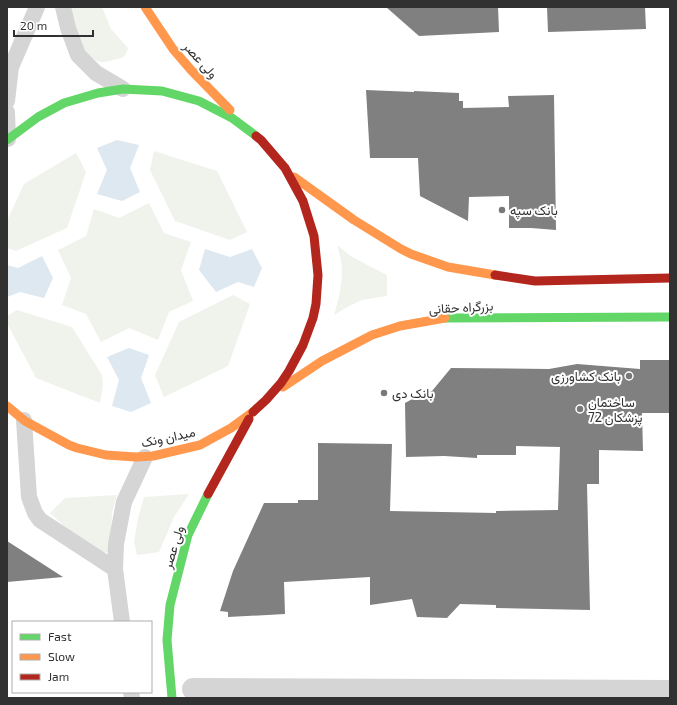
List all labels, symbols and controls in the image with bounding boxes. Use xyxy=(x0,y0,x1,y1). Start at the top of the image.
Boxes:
scale bar xyxy=(14,12,93,38)
text: 20 m xyxy=(20,18,47,32)
street label: ولی عصر xyxy=(179,38,222,82)
place label: بانک سپه xyxy=(510,202,558,220)
marker: بانک سپه xyxy=(497,205,507,215)
street label: بزرگراه حقانی xyxy=(428,297,494,318)
place label: بانک کشاورزی xyxy=(551,368,621,385)
marker: بانک کشاورزی xyxy=(624,371,634,381)
place label: بانک دی xyxy=(392,385,434,402)
marker: بانک دی xyxy=(379,388,389,398)
place label: ساختمان پزشکان 72 xyxy=(588,394,642,427)
marker: ساختمان پزشکان 72 xyxy=(575,404,585,414)
street label: میدان ونک xyxy=(139,423,197,452)
street label: ولی عصر xyxy=(159,523,188,572)
legend xyxy=(12,621,152,693)
text: Fast xyxy=(48,629,72,643)
text: Slow xyxy=(48,649,75,663)
text: Jam xyxy=(48,669,69,683)

